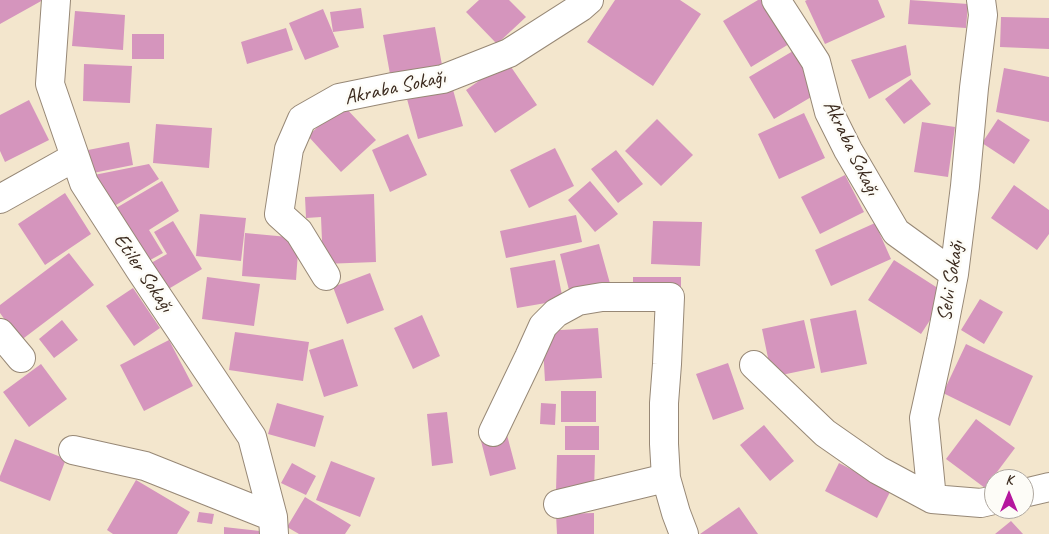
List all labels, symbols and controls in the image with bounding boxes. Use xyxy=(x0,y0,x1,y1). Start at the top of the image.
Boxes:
street label: Akraba Sokağı xyxy=(342,65,448,111)
street label: Akraba Sokağı xyxy=(817,96,885,200)
street label: Etiler Sokağı xyxy=(107,229,179,317)
street label: Selvi Sokağı xyxy=(932,239,970,323)
north arrow xyxy=(984,469,1034,519)
text: K xyxy=(1005,471,1013,488)

